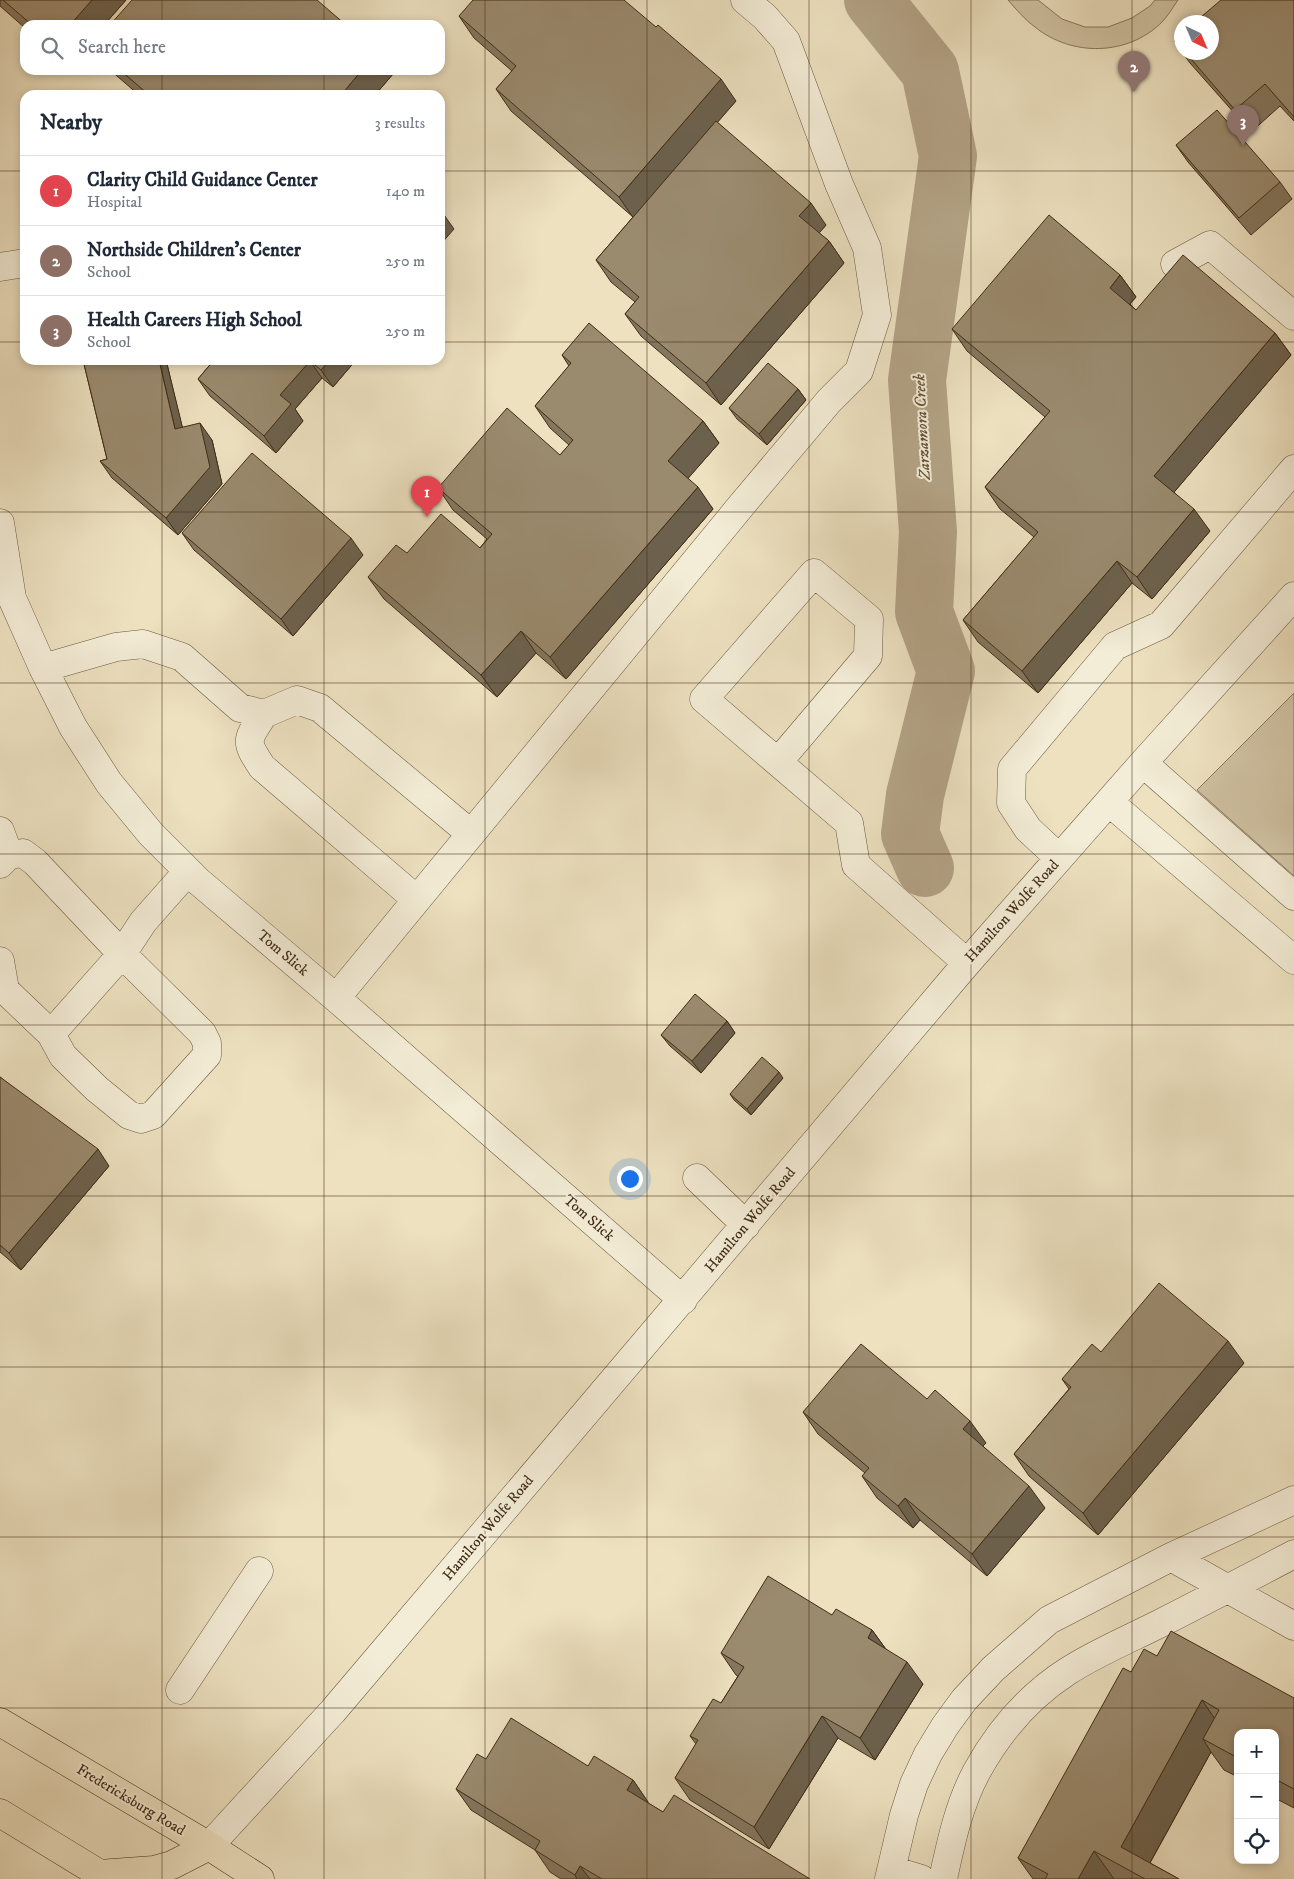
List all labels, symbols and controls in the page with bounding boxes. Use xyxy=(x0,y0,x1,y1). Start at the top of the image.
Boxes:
north arrow xyxy=(1174,15,1219,60)
search box xyxy=(20,20,445,75)
icon: search xyxy=(38,34,66,62)
text: Search here xyxy=(78,36,166,59)
pin: 2 xyxy=(1118,51,1150,92)
pin: 3 xyxy=(1227,105,1259,146)
text: Nearby xyxy=(40,110,102,136)
text: 3 results xyxy=(375,113,425,133)
text: Clarity Child Guidance Center xyxy=(87,169,318,192)
text: 1 xyxy=(53,181,59,201)
text: 140 m xyxy=(386,181,425,201)
text: Hospital xyxy=(87,192,142,212)
text: Northside Children's Center xyxy=(87,239,301,262)
text: 2 xyxy=(52,251,60,271)
text: 250 m xyxy=(385,251,425,271)
text: School xyxy=(87,262,131,282)
text: Health Careers High School xyxy=(87,309,302,332)
text: 3 xyxy=(53,321,59,341)
text: 250 m xyxy=(385,321,425,341)
text: School xyxy=(87,332,131,352)
water label: Zarzamora Creek xyxy=(909,373,935,481)
pin: 1 xyxy=(411,476,443,517)
street label: Hamilton Wolfe Road xyxy=(961,855,1063,966)
street label: Tom Slick xyxy=(253,926,313,980)
street label: Hamilton Wolfe Road xyxy=(700,1163,800,1277)
your location xyxy=(617,1166,643,1192)
street label: Tom Slick xyxy=(559,1191,619,1246)
street label: Hamilton Wolfe Road xyxy=(438,1471,538,1585)
map controls xyxy=(1234,1729,1279,1864)
button: + xyxy=(1234,1729,1279,1774)
street label: Fredericksburg Road xyxy=(73,1760,189,1840)
button: − xyxy=(1234,1774,1279,1819)
button: locate xyxy=(1234,1819,1279,1864)

